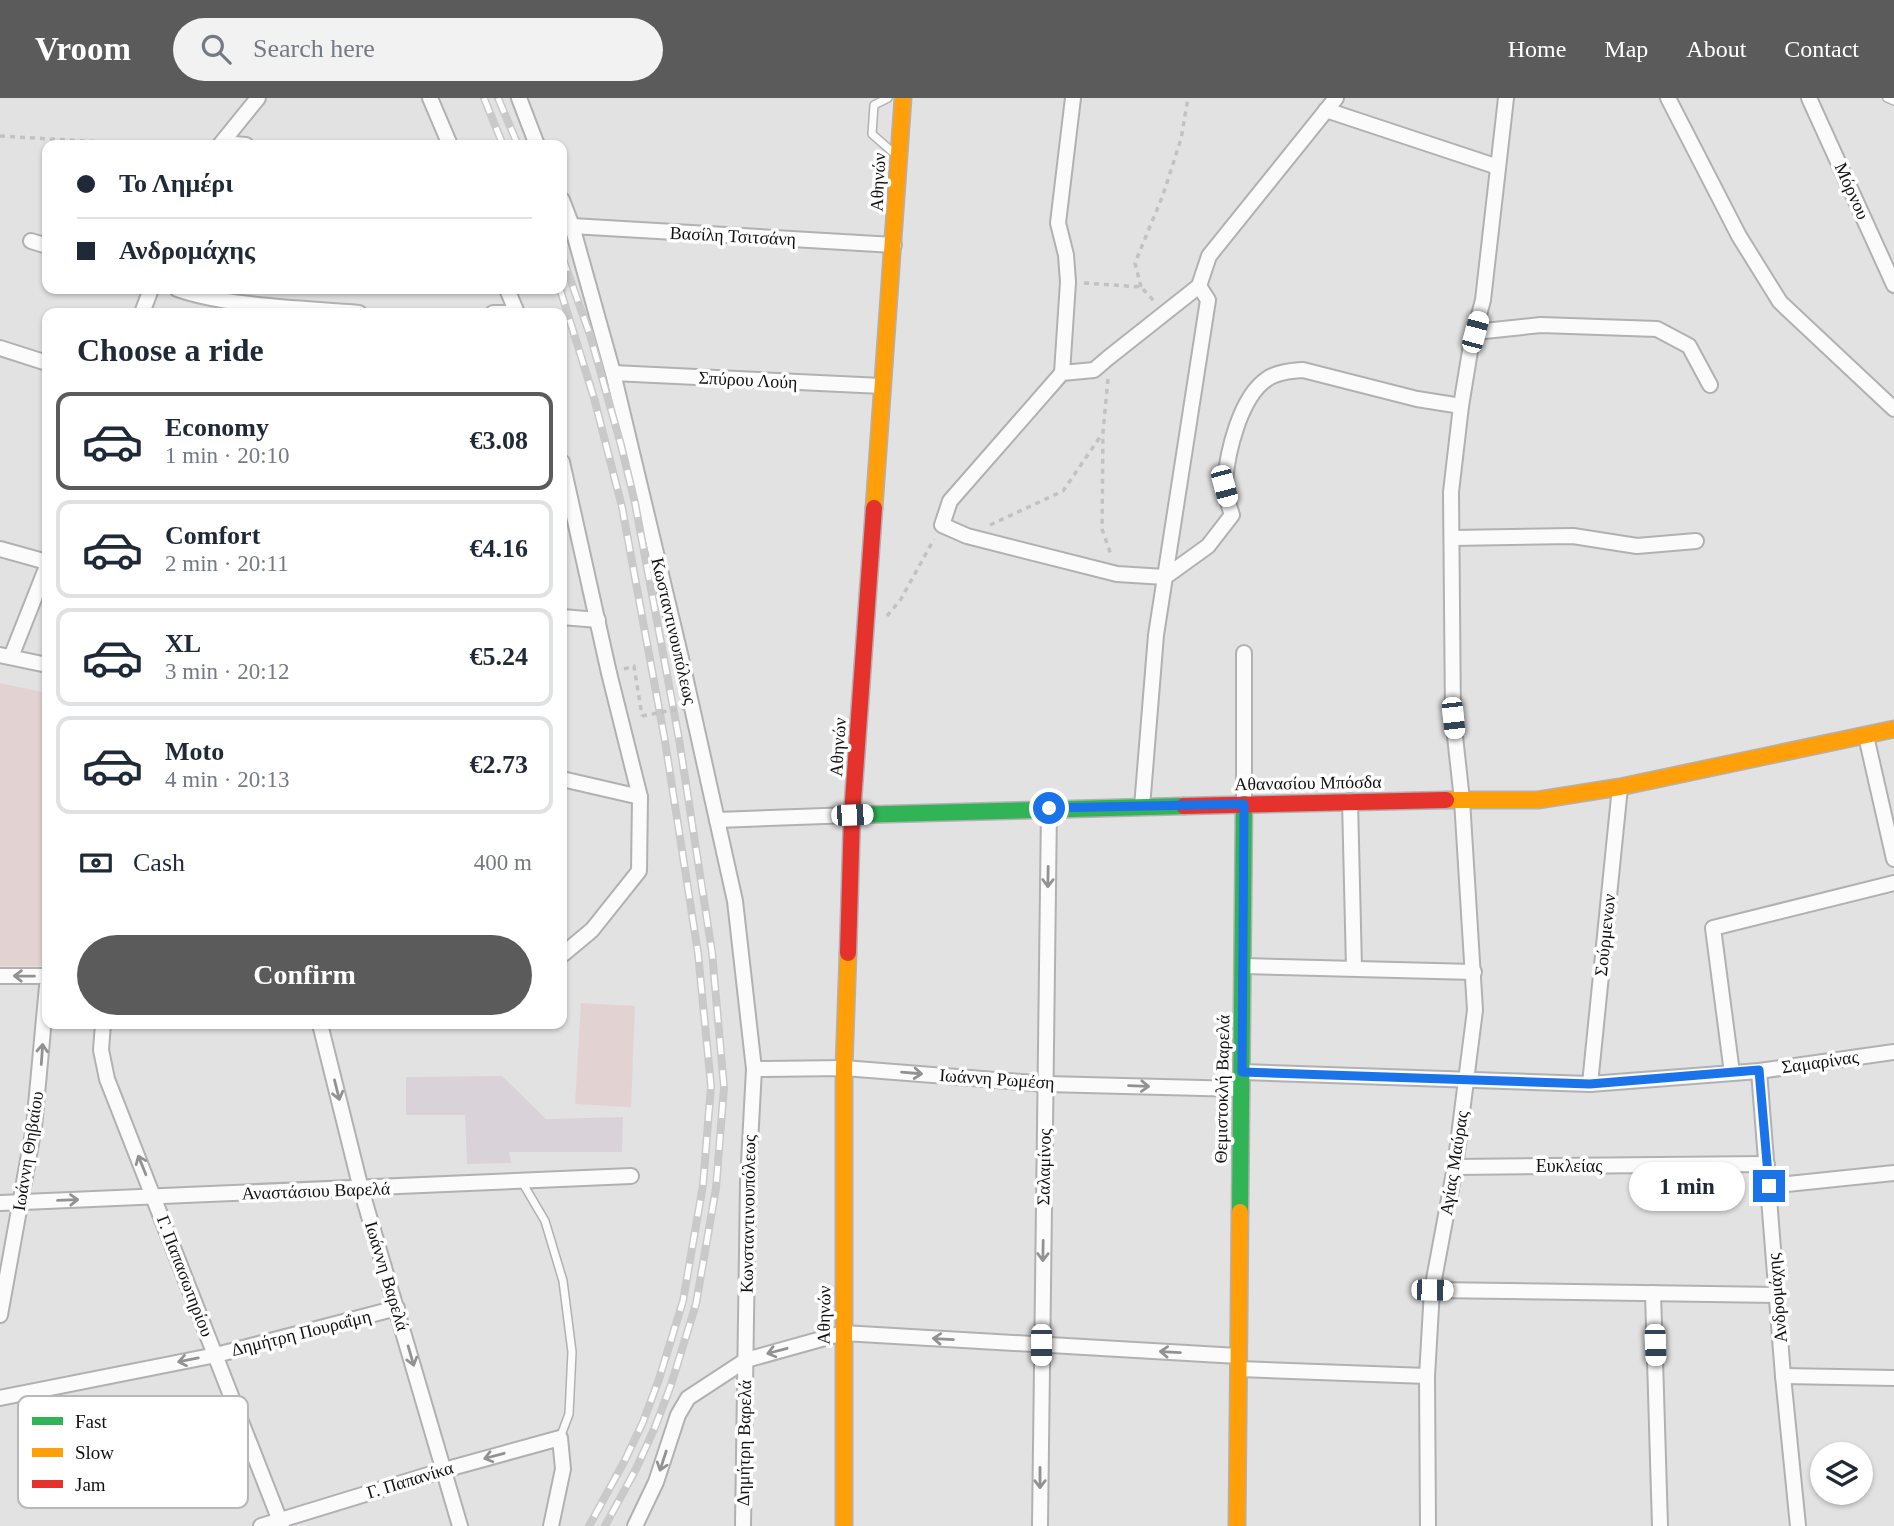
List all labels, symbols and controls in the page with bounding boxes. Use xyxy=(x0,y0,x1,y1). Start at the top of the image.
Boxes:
search box xyxy=(173,18,663,81)
icon: search xyxy=(197,30,235,68)
text: Vroom xyxy=(35,31,131,67)
text: Search here xyxy=(253,34,375,63)
text: Home xyxy=(1508,36,1566,62)
text: Map xyxy=(1604,36,1648,62)
text: About xyxy=(1686,36,1746,62)
text: Contact xyxy=(1784,36,1859,62)
street label: Αθηνών xyxy=(866,152,890,212)
street label: Μόρνου xyxy=(1831,160,1873,223)
text: Το Λημέρι xyxy=(119,169,233,198)
street label: Βασίλη Τσιτσάνη xyxy=(669,223,797,249)
text: Ανδρομάχης xyxy=(119,236,255,265)
car xyxy=(1460,309,1491,355)
text: Choose a ride xyxy=(77,332,264,368)
street label: Σπύρου Λούη xyxy=(698,367,798,393)
icon: car xyxy=(81,410,144,473)
text: Economy xyxy=(165,413,269,442)
text: €3.08 xyxy=(470,426,528,455)
text: 1 min · 20:10 xyxy=(165,443,290,468)
car xyxy=(1209,463,1240,509)
icon: car xyxy=(81,518,144,581)
text: Comfort xyxy=(165,521,260,550)
text: €4.16 xyxy=(470,534,528,563)
text: 2 min · 20:11 xyxy=(165,551,289,576)
street label: Κωσταντινουπόλεως xyxy=(647,556,701,706)
icon: car xyxy=(81,626,144,689)
text: XL xyxy=(165,629,201,658)
text: €5.24 xyxy=(470,642,528,671)
text: 3 min · 20:12 xyxy=(165,659,290,684)
car xyxy=(1441,696,1466,740)
street label: Αθηνών xyxy=(826,717,850,777)
icon: car xyxy=(81,734,144,797)
text: Moto xyxy=(165,737,224,766)
text: €2.73 xyxy=(470,750,528,779)
text: 4 min · 20:13 xyxy=(165,767,290,792)
street label: Αθανασίου Μπόσδα xyxy=(1234,772,1382,794)
route start xyxy=(1033,792,1065,824)
car xyxy=(831,804,874,826)
icon: cash xyxy=(77,844,115,882)
text: Cash xyxy=(133,848,185,877)
text: 400 m xyxy=(474,850,532,875)
one-way arrow xyxy=(1041,865,1055,888)
street label: Σούρμενων xyxy=(1591,893,1619,977)
button: Confirm xyxy=(77,935,532,1015)
one-way arrow xyxy=(12,969,35,983)
street label: Θεμιστοκλή Βαρελά xyxy=(1211,1014,1233,1164)
one-way arrow xyxy=(36,1043,49,1066)
street label: Σαμαρίνας xyxy=(1780,1047,1860,1077)
street label: Ιωάννη Ρωμέση xyxy=(939,1065,1055,1093)
one-way arrow xyxy=(900,1067,923,1080)
one-way arrow xyxy=(331,1078,344,1101)
one-way arrow xyxy=(1127,1080,1150,1093)
street label: Ιωάννη Θηβαίου xyxy=(9,1089,47,1212)
street label: Αγίας Μαύρας xyxy=(1436,1109,1472,1217)
street label: Σαλαμίνος xyxy=(1033,1128,1055,1206)
street label: Κωνσταντινουπόλεως xyxy=(737,1135,759,1293)
one-way arrow xyxy=(134,1155,147,1177)
street label: Ευκλείας xyxy=(1536,1156,1602,1176)
callout: 1 min xyxy=(1629,1162,1744,1210)
route end xyxy=(1753,1170,1785,1202)
text: 1 min xyxy=(1659,1174,1715,1199)
street label: Αναστάσιου Βαρελά xyxy=(241,1178,391,1204)
one-way arrow xyxy=(56,1194,79,1207)
street label: Γ. Παπασωτηρίου xyxy=(153,1213,217,1339)
street label: Ιωάννη Βαρελά xyxy=(361,1219,413,1334)
one-way arrow xyxy=(1036,1239,1049,1262)
street label: Ανδρομάχης xyxy=(1763,1252,1791,1344)
car xyxy=(1411,1279,1454,1301)
street label: Αθηνών xyxy=(813,1285,835,1345)
street label: Δημήτρη Πουραΐμη xyxy=(229,1306,373,1360)
car xyxy=(1031,1324,1052,1366)
car xyxy=(1644,1324,1667,1366)
one-way arrow xyxy=(932,1332,955,1345)
one-way arrow xyxy=(405,1345,418,1367)
one-way arrow xyxy=(766,1345,788,1358)
one-way arrow xyxy=(1159,1345,1182,1358)
one-way arrow xyxy=(177,1354,200,1368)
street label: Δημήτρη Βαρελά xyxy=(733,1379,755,1506)
legend xyxy=(18,1396,248,1508)
text: Fast xyxy=(75,1411,107,1432)
text: Slow xyxy=(75,1442,114,1463)
map controls xyxy=(1810,1442,1873,1505)
button: layers xyxy=(1810,1442,1873,1505)
one-way arrow xyxy=(656,1449,668,1471)
one-way arrow xyxy=(483,1450,506,1463)
street label: Γ. Παπανίκα xyxy=(364,1457,456,1503)
one-way arrow xyxy=(1033,1467,1047,1490)
text: Jam xyxy=(75,1474,106,1495)

